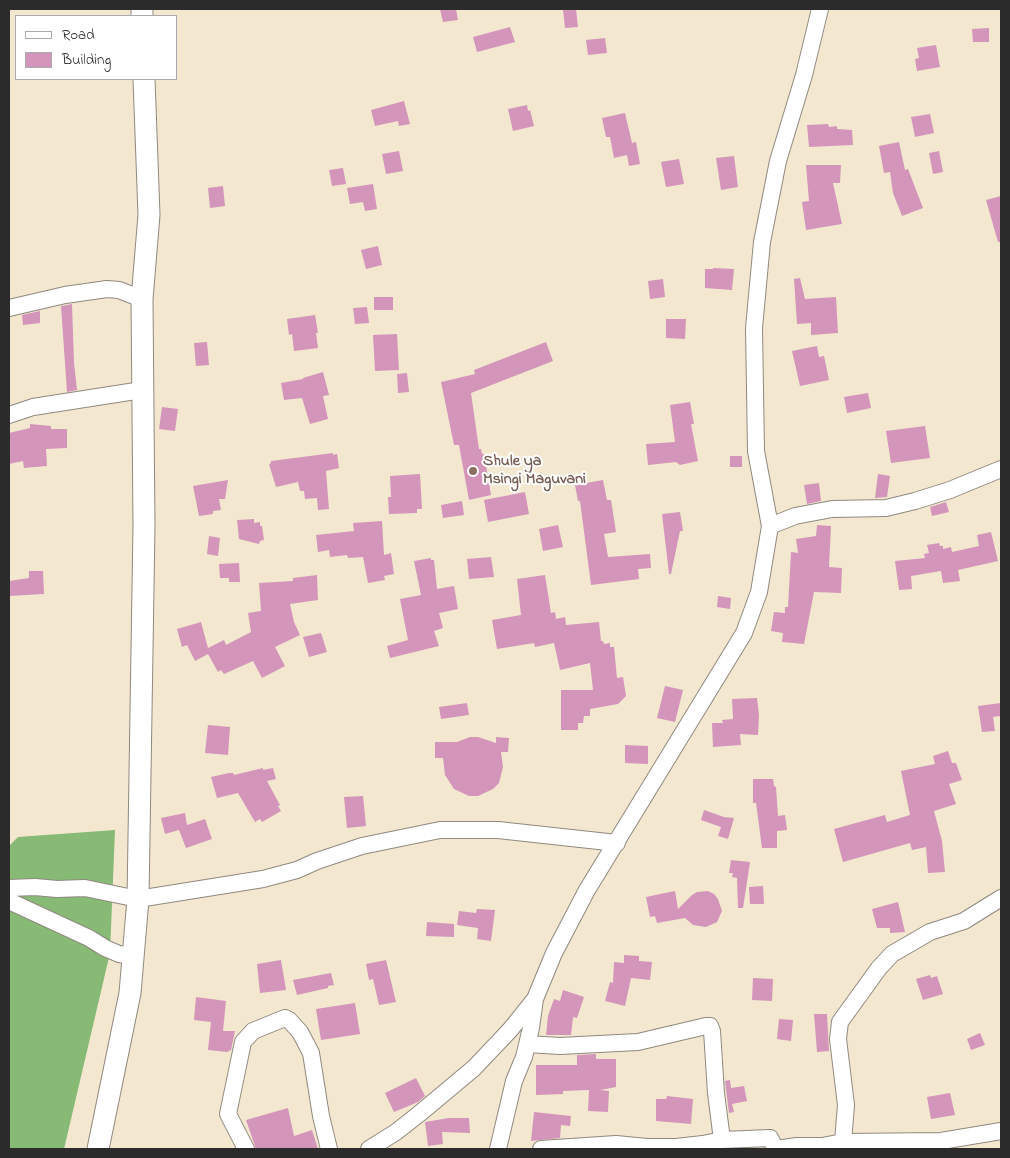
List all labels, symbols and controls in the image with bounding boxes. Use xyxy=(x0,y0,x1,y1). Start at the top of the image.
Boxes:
legend xyxy=(15,15,178,80)
text: Road xyxy=(62,24,95,46)
text: Building xyxy=(62,49,111,71)
place label: Shule ya Msingi Maguvani xyxy=(483,452,586,490)
marker: Shule ya Msingi Maguvani xyxy=(467,465,479,477)

